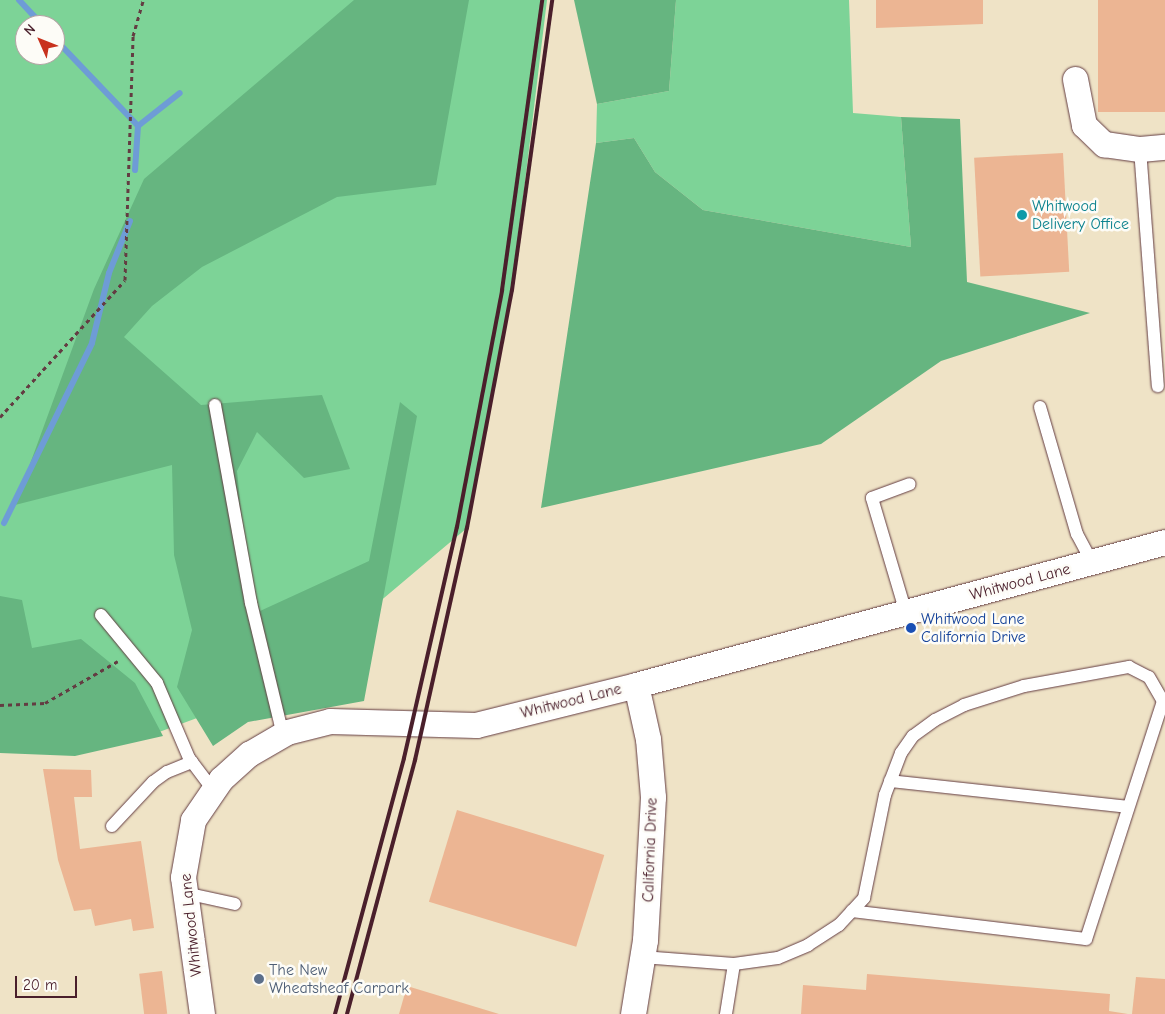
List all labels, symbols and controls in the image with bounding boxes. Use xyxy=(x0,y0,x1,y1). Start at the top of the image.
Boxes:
north arrow xyxy=(15,15,65,65)
text: N xyxy=(20,21,39,39)
place label: Whitwood Delivery Office xyxy=(1032,196,1129,234)
marker: Whitwood Delivery Office xyxy=(1016,209,1028,221)
street label: Whitwood Lane xyxy=(968,559,1072,605)
place label: Whitwood Lane California Drive xyxy=(921,609,1026,647)
marker: Whitwood Lane California Drive xyxy=(905,622,917,634)
street label: Whitwood Lane xyxy=(518,679,624,723)
street label: California Drive xyxy=(639,797,661,903)
street label: Whitwood Lane xyxy=(176,873,206,977)
place label: The New Wheatsheaf Carpark xyxy=(269,960,409,998)
scale bar xyxy=(18,966,80,998)
marker: The New Wheatsheaf Carpark xyxy=(253,973,265,985)
text: 20 m xyxy=(23,976,57,994)

